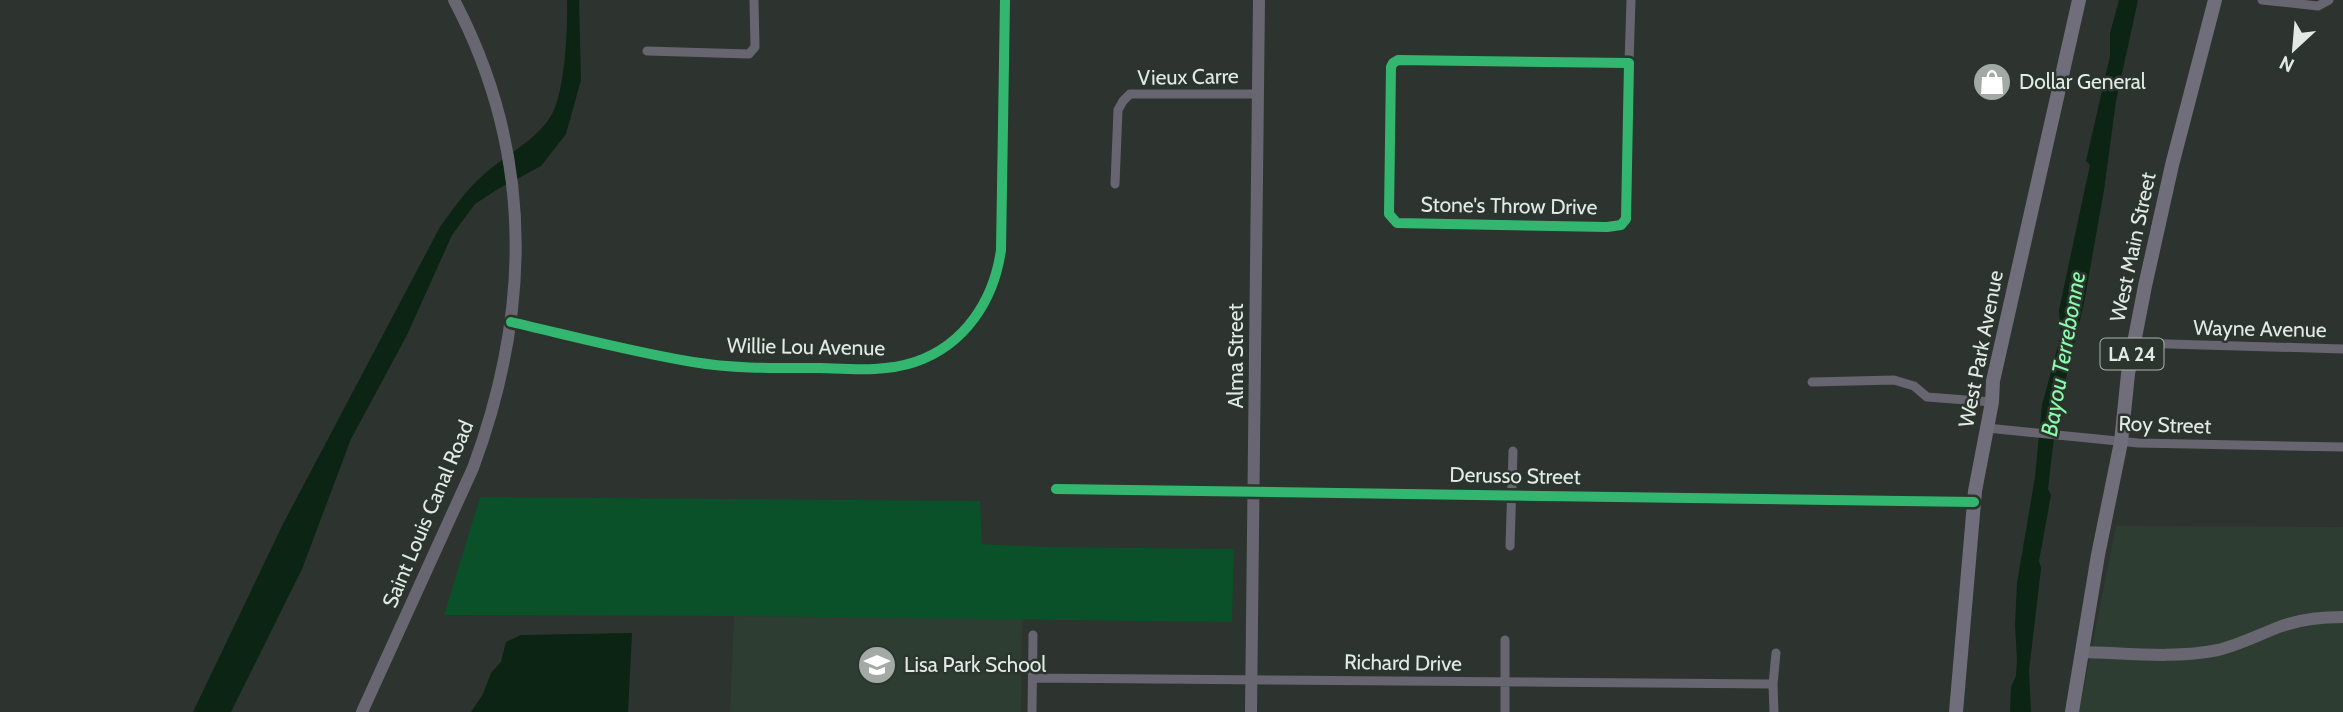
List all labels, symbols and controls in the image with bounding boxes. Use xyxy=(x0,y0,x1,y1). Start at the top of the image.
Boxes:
north arrow xyxy=(2259,14,2329,84)
text: N xyxy=(2276,51,2298,77)
shop icon: Dollar General xyxy=(1971,61,2013,103)
street label: Vieux Carre xyxy=(1137,63,1239,90)
place label: Dollar General xyxy=(2019,69,2146,94)
street label: West Main Street xyxy=(2104,170,2161,324)
street label: Stone's Throw Drive xyxy=(1420,191,1598,220)
street label: West Park Avenue xyxy=(1953,268,2008,430)
water label: Bayou Terrebonne xyxy=(2035,269,2091,439)
street label: Alma Street xyxy=(1223,304,1248,408)
street label: Wayne Avenue xyxy=(2193,315,2327,342)
street label: Willie Lou Avenue xyxy=(727,333,886,360)
road number: LA 24 xyxy=(2100,338,2164,370)
street label: Roy Street xyxy=(2118,410,2212,439)
street label: Saint Louis Canal Road xyxy=(377,416,478,611)
street label: Derusso Street xyxy=(1449,462,1581,489)
school or university icon: Lisa Park School xyxy=(856,644,898,686)
street label: Richard Drive xyxy=(1344,649,1462,676)
place label: Lisa Park School xyxy=(904,652,1046,677)

